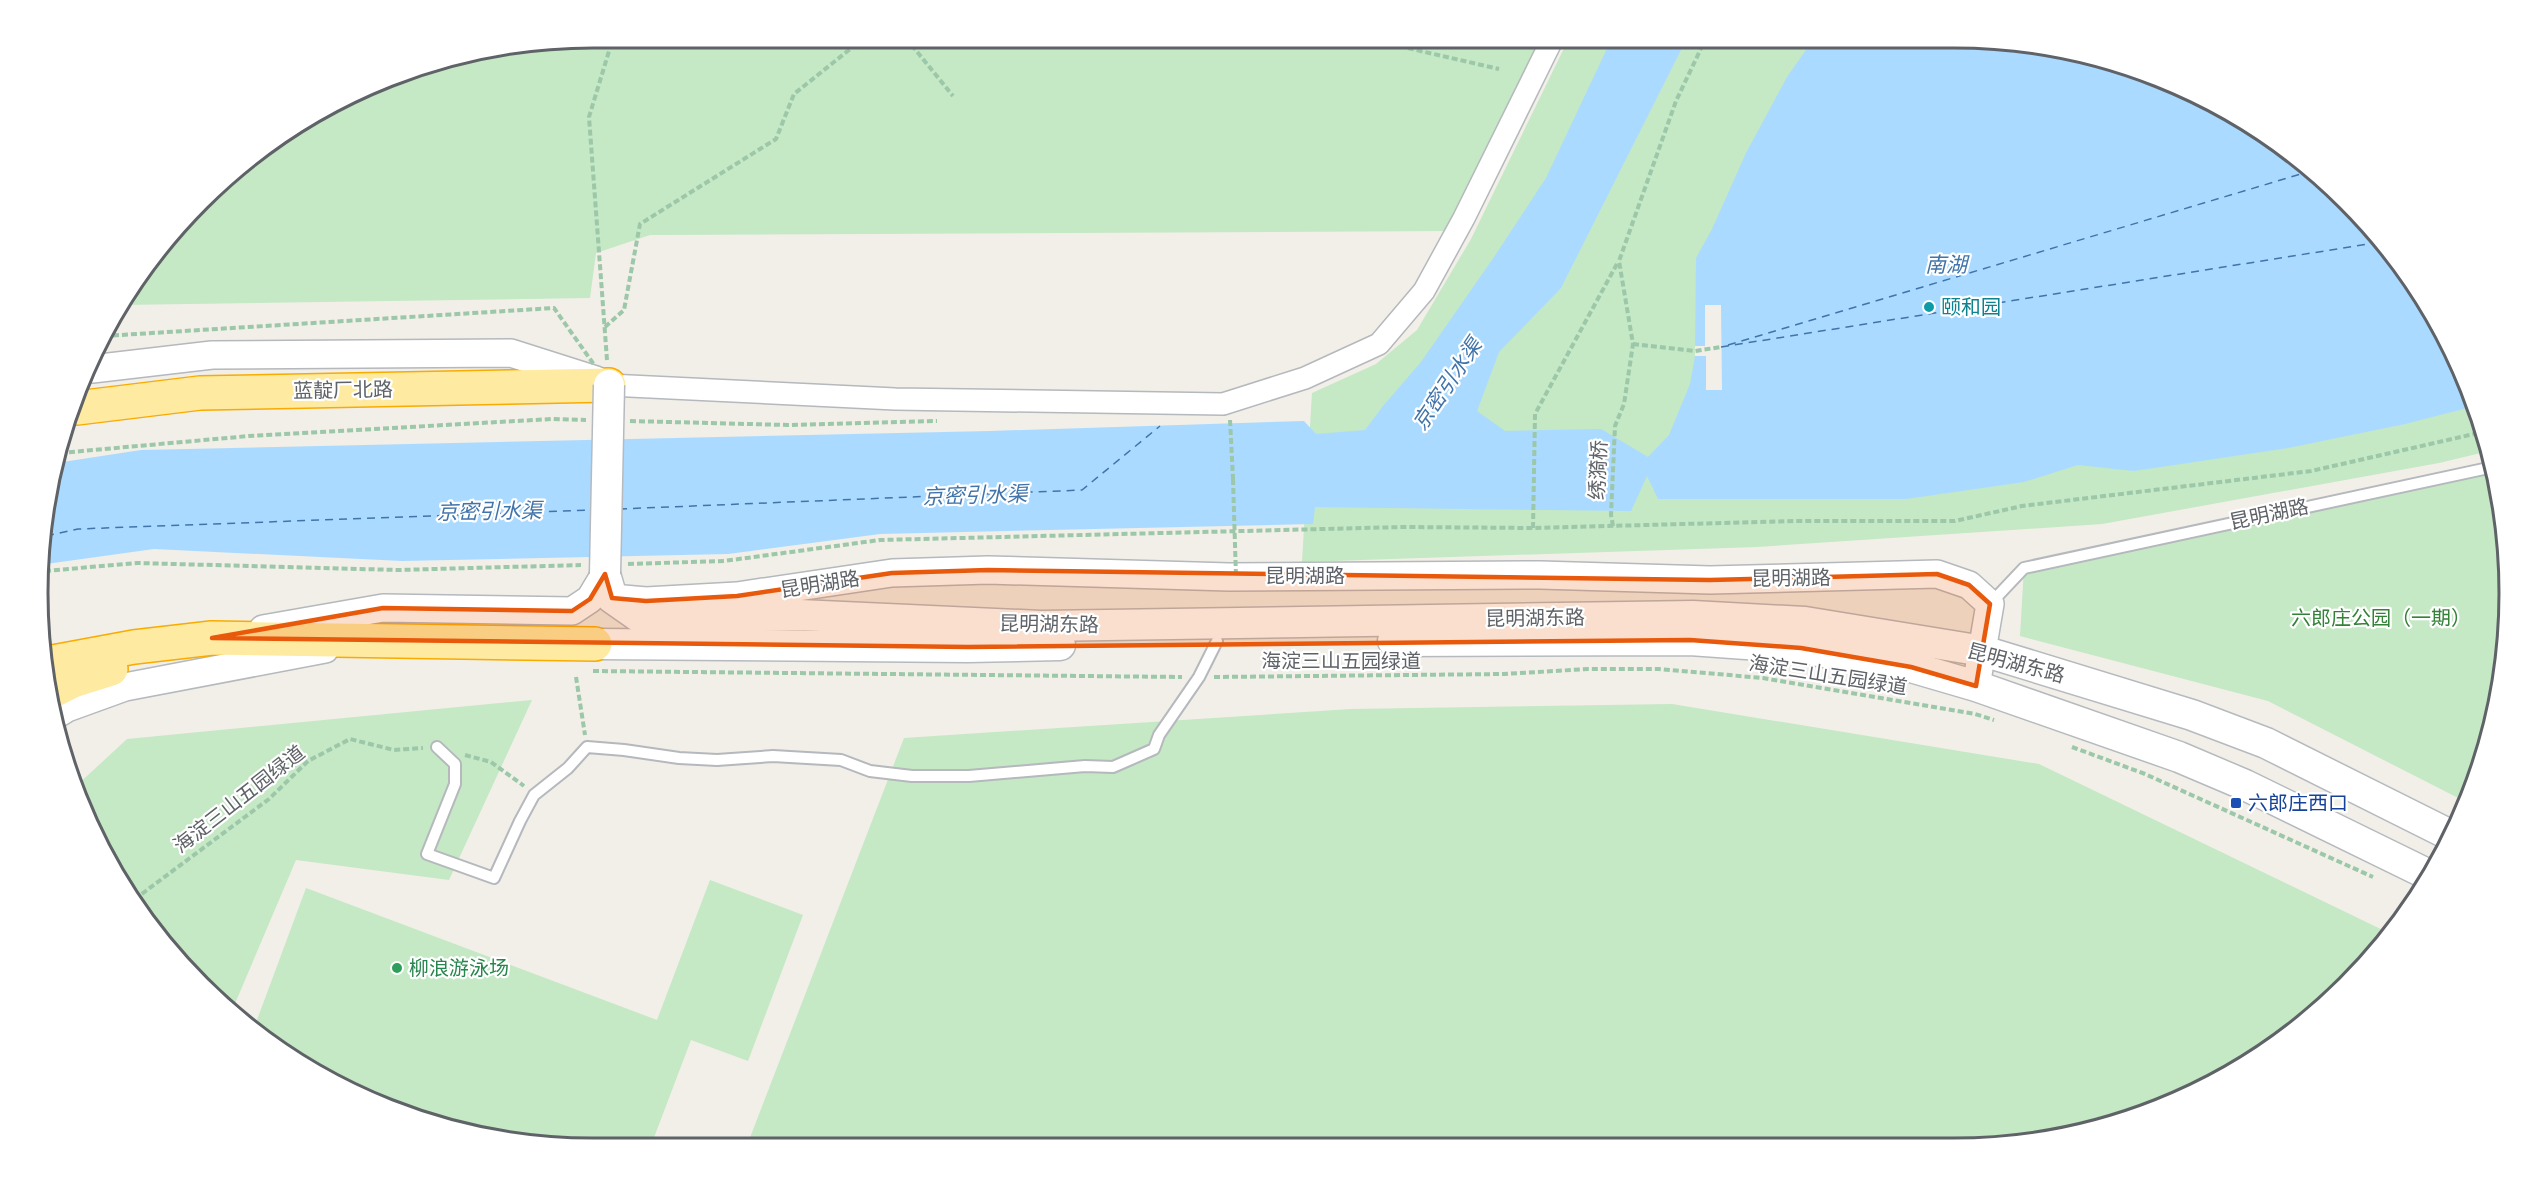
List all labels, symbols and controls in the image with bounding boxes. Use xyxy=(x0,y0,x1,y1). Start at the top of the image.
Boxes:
water label: 南湖 xyxy=(1925,253,1970,276)
place label: 颐和园 xyxy=(1941,296,2001,318)
marker: 颐和园 xyxy=(1922,300,1936,314)
water label: 京密引水渠 xyxy=(1408,332,1488,434)
street label: 蓝靛厂北路 xyxy=(293,378,393,402)
street label: 绣漪桥 xyxy=(1585,439,1611,501)
water label: 京密引水渠 xyxy=(922,482,1031,508)
street label: 昆明湖路 xyxy=(2228,495,2310,533)
water label: 京密引水渠 xyxy=(436,499,545,523)
street label: 昆明湖路 xyxy=(1265,565,1345,587)
street label: 昆明湖路 xyxy=(1751,566,1831,590)
street label: 昆明湖路 xyxy=(779,567,861,601)
street label: 昆明湖东路 xyxy=(1485,606,1585,630)
park label: 六郎庄公园（一期） xyxy=(2291,607,2471,629)
street label: 昆明湖东路 xyxy=(999,612,1099,636)
street label: 昆明湖东路 xyxy=(1965,639,2067,687)
street label: 海淀三山五园绿道 xyxy=(1261,650,1421,672)
street label: 海淀三山五园绿道 xyxy=(1747,652,1909,698)
street label: 海淀三山五园绿道 xyxy=(169,741,309,857)
place label: 六郎庄西口 xyxy=(2248,792,2348,814)
marker: 六郎庄西口 xyxy=(2229,796,2243,810)
place label: 柳浪游泳场 xyxy=(409,957,509,979)
marker: 柳浪游泳场 xyxy=(390,961,404,975)

